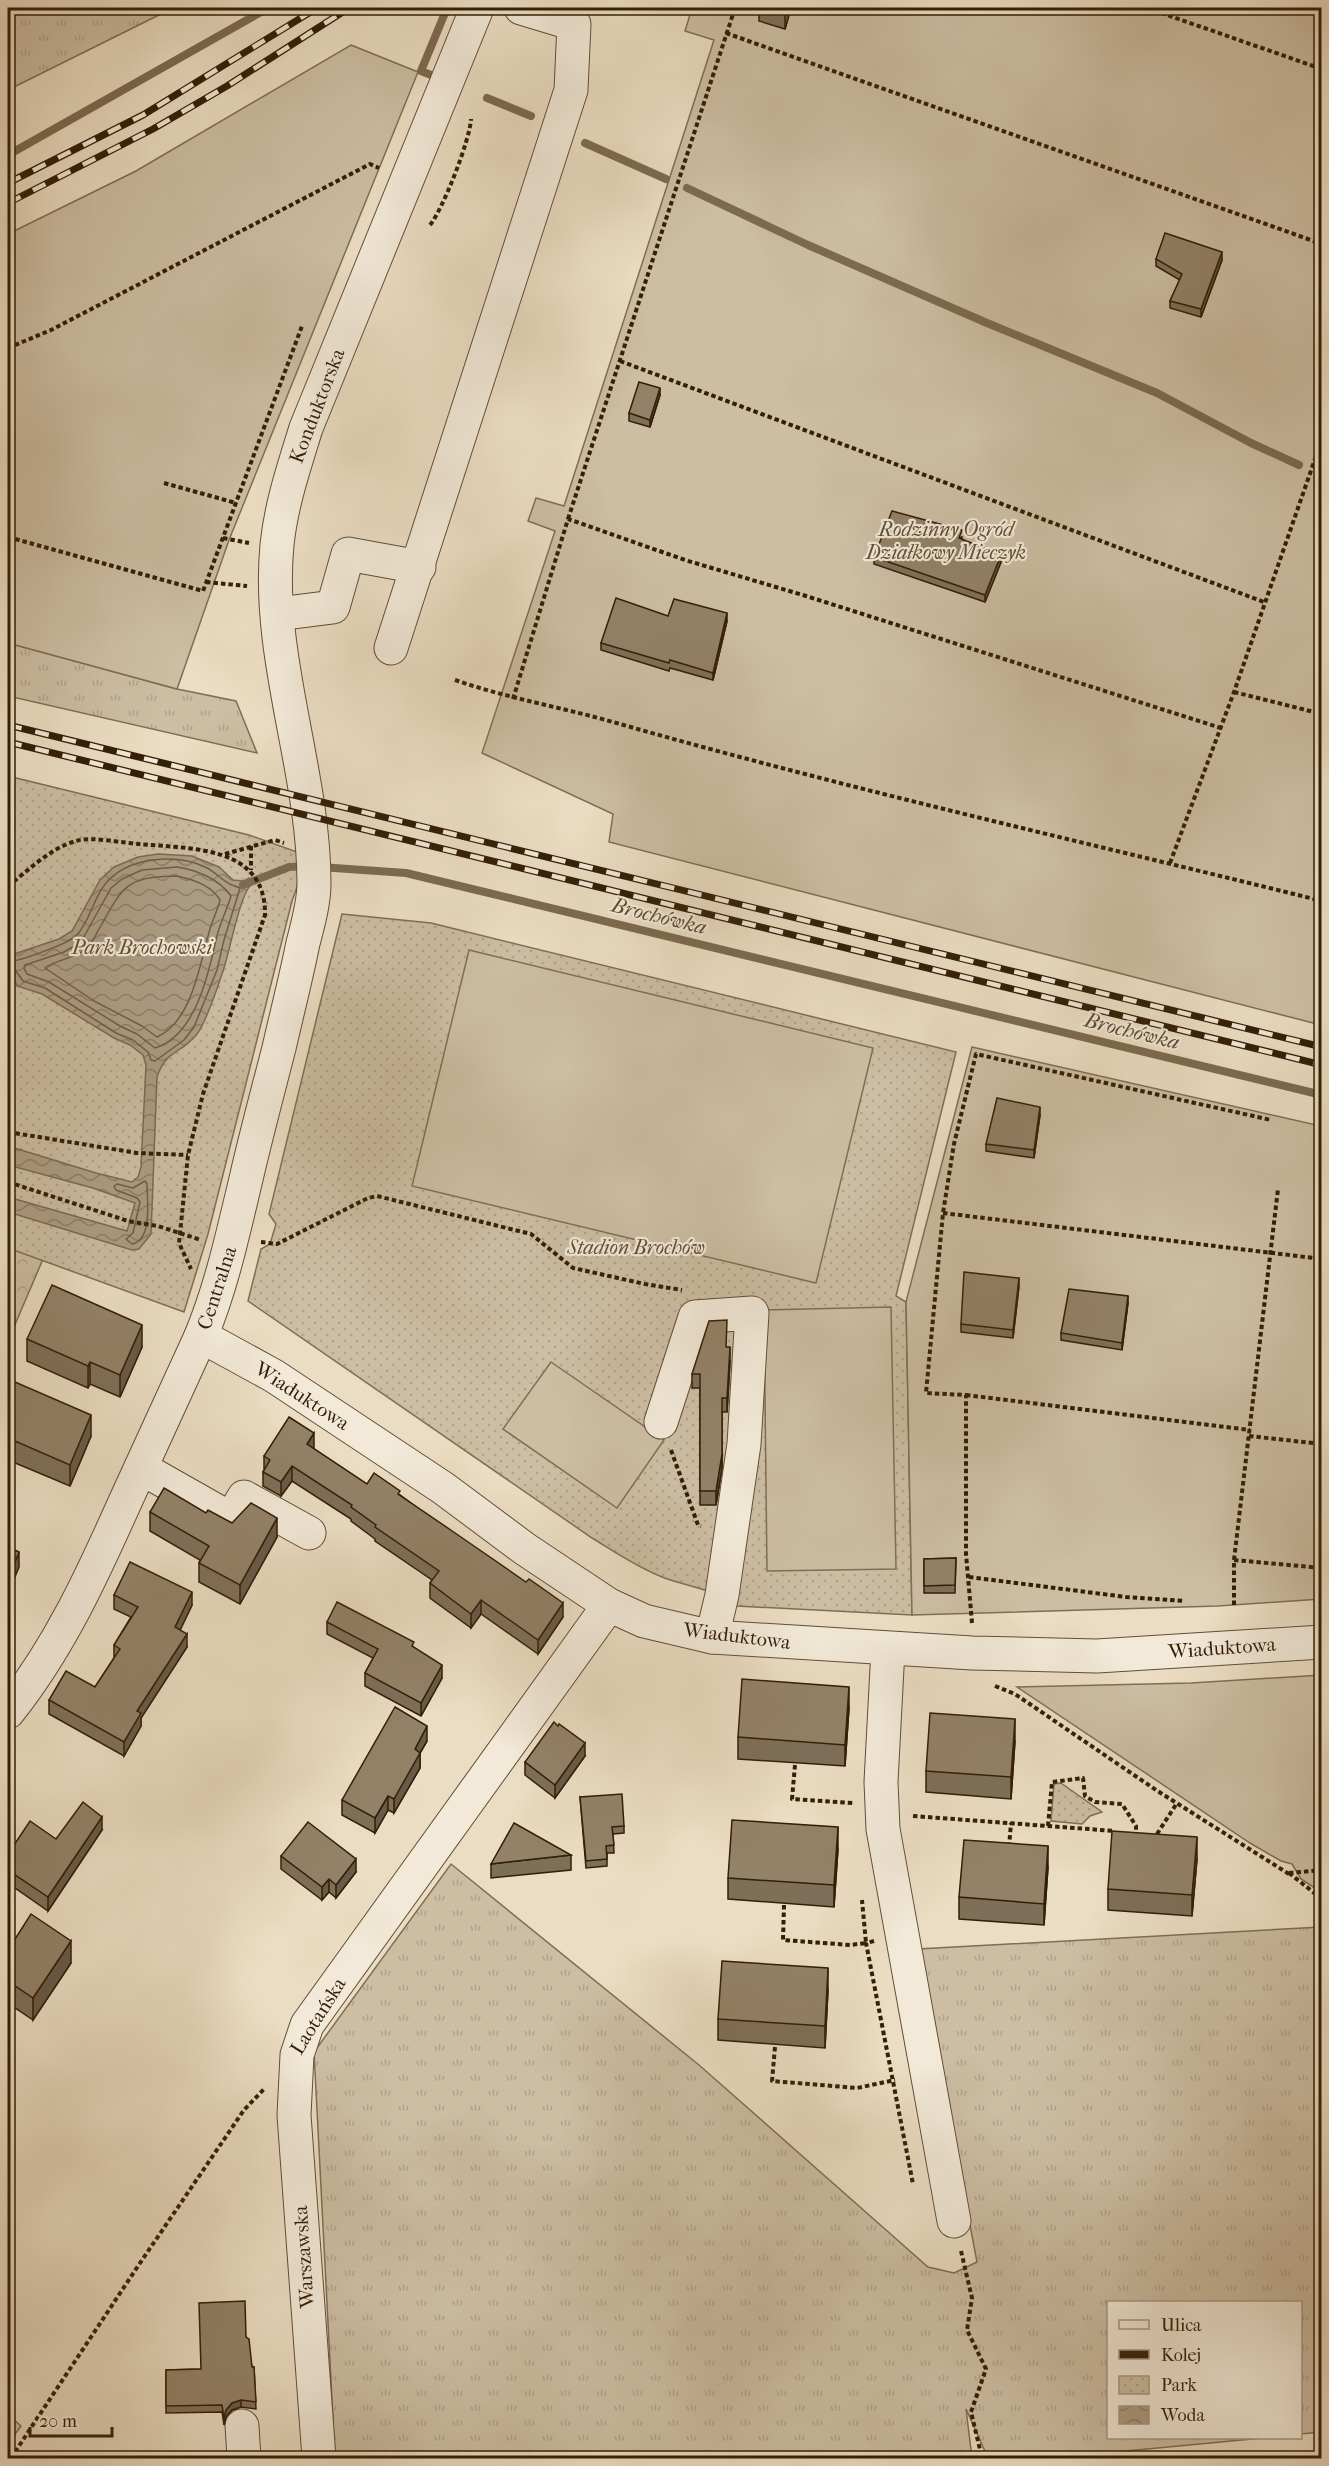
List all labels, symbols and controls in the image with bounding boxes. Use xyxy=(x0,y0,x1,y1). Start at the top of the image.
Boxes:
street label: Konduktorska xyxy=(285,345,350,466)
park label: Rodzinny Ogród Działkowy Mieczyk xyxy=(864,518,1026,564)
water label: Brochówka xyxy=(608,892,709,939)
park label: Park Brochowski xyxy=(71,936,214,959)
water label: Brochówka xyxy=(1081,1007,1182,1054)
park label: Stadion Brochów xyxy=(566,1236,705,1259)
street label: Centralna xyxy=(193,1243,241,1333)
street label: Wiaduktowa xyxy=(250,1356,354,1435)
street label: Wiaduktowa xyxy=(681,1618,793,1654)
street label: Wiaduktowa xyxy=(1166,1633,1277,1663)
street label: Laotańska xyxy=(285,1973,351,2059)
street label: Warszawska xyxy=(289,2204,319,2310)
legend xyxy=(1107,2301,1302,2439)
text: Ulica xyxy=(1161,2315,1202,2336)
text: Kolej xyxy=(1161,2345,1201,2366)
text: Park xyxy=(1161,2375,1198,2396)
scale bar xyxy=(30,2400,112,2438)
text: Woda xyxy=(1160,2405,1205,2426)
text: 20 m xyxy=(39,2411,77,2432)

